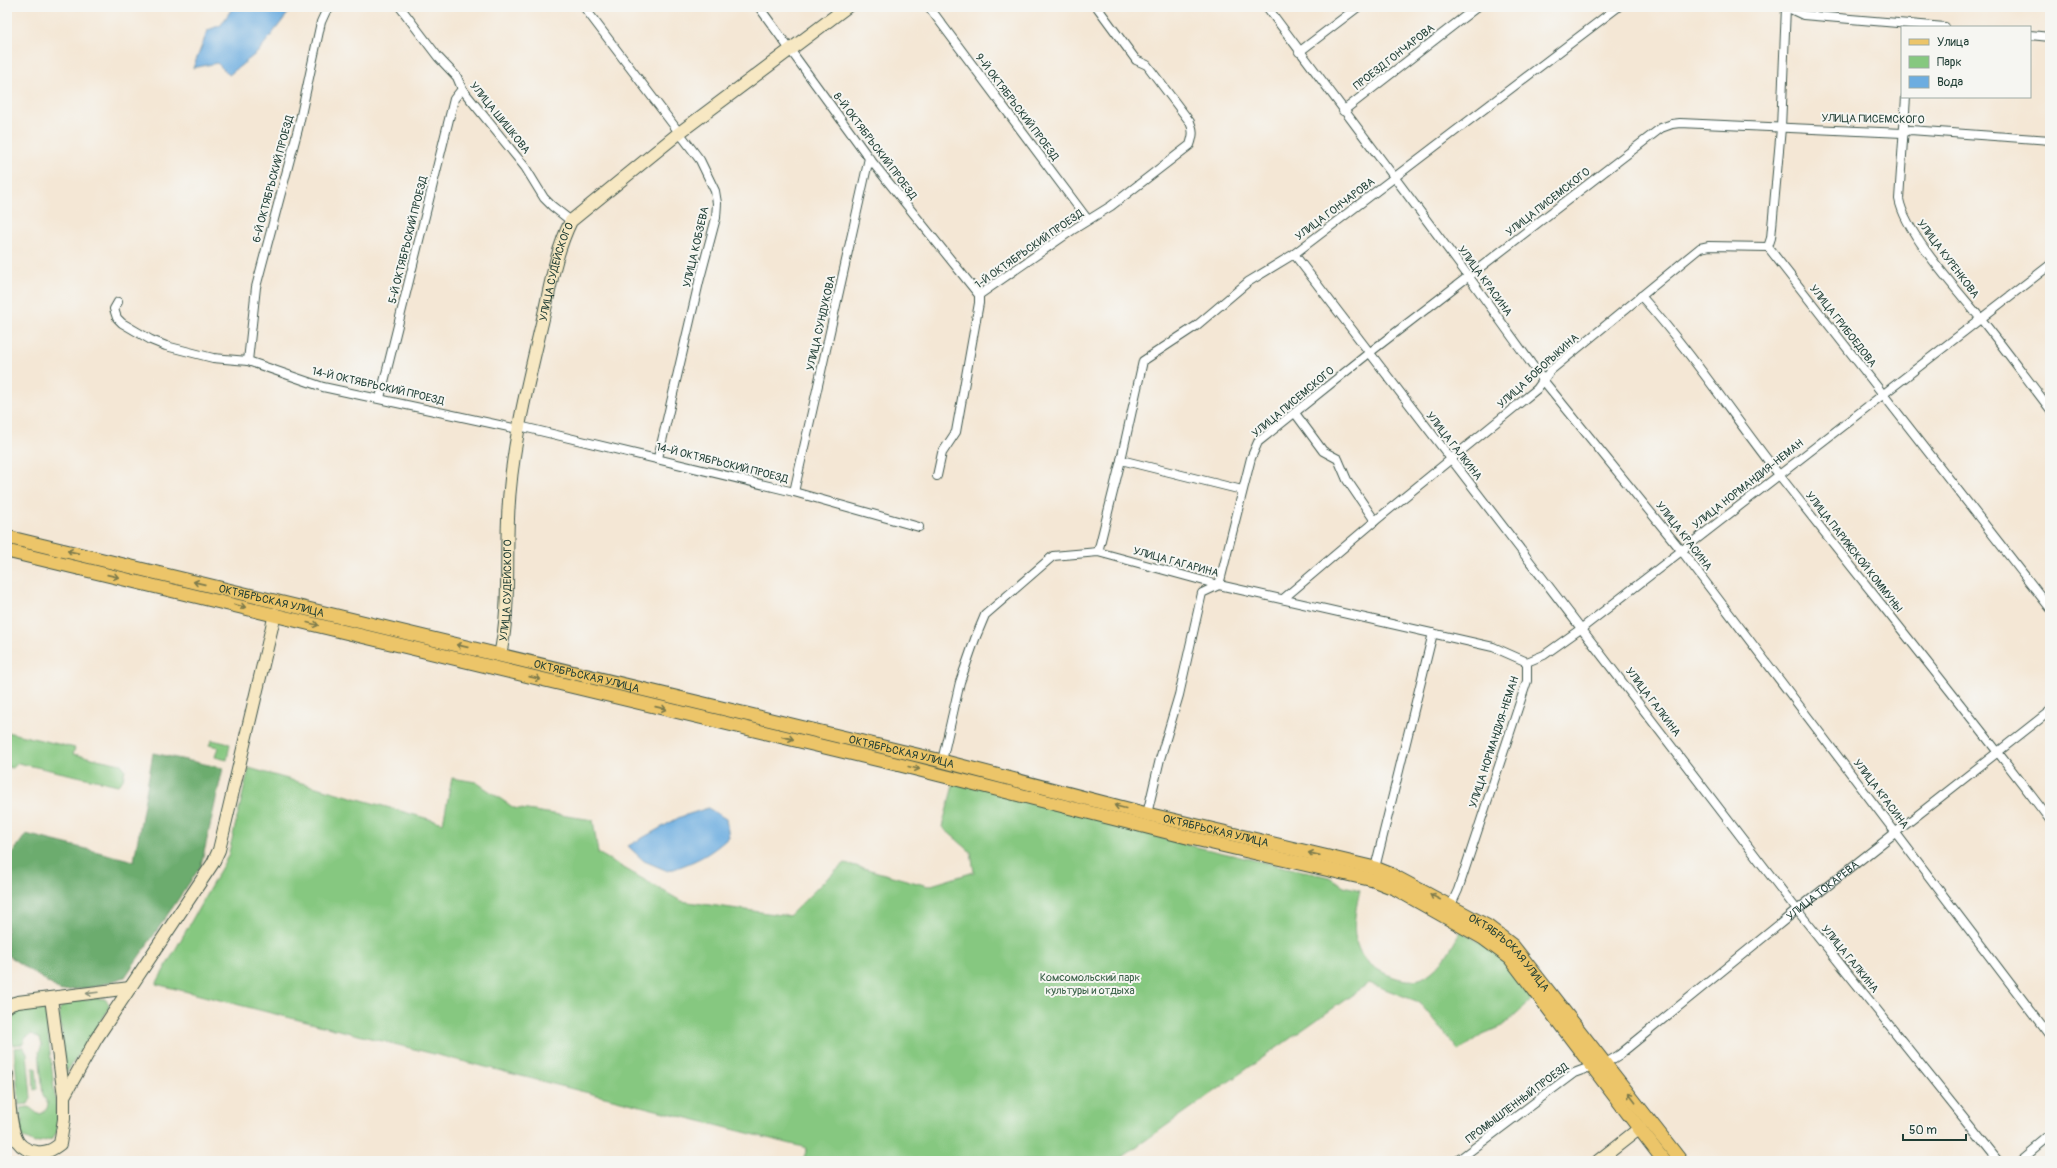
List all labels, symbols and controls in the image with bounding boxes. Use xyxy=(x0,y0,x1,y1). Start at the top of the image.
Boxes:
street label: ПРОЕЗД ГОНЧАРОВА xyxy=(1351,21,1437,93)
legend xyxy=(1901,26,2031,98)
text: Улица xyxy=(1937,35,1969,50)
street label: 9-Й ОКТЯБРЬСКИЙ ПРОЕЗД xyxy=(973,51,1062,163)
text: Парк xyxy=(1937,55,1962,70)
text: Вода xyxy=(1937,75,1963,90)
street label: УЛИЦА ШИШКОВА xyxy=(467,80,533,156)
street label: 8-Й ОКТЯБРЬСКИЙ ПРОЕЗД xyxy=(831,90,920,202)
street label: УЛИЦА ПИСЕМСКОГО xyxy=(1821,112,1925,126)
street label: 6-Й ОКТЯБРЬСКИЙ ПРОЕЗД xyxy=(250,114,296,244)
street label: УЛИЦА ПИСЕМСКОГО xyxy=(1503,165,1593,239)
street label: 5-Й ОКТЯБРЬСКИЙ ПРОЕЗД xyxy=(386,175,430,305)
street label: УЛИЦА ГОНЧАРОВА xyxy=(1293,175,1377,243)
street label: УЛИЦА КОБЗЕВА xyxy=(680,205,712,289)
street label: 1-Й ОКТЯБРЬСКИЙ ПРОЕЗД xyxy=(972,206,1086,291)
street label: УЛИЦА КУРЕНКОВА xyxy=(1914,217,1982,301)
street label: УЛИЦА СУДЕЙСКОГО xyxy=(536,220,576,322)
street label: УЛИЦА КРАСИНА xyxy=(1455,243,1515,319)
street label: УЛИЦА СУНДУКОВА xyxy=(804,274,838,372)
street label: УЛИЦА ГРИБОЕДОВА xyxy=(1807,282,1879,370)
street label: УЛИЦА БОБОРЫКИНА xyxy=(1495,331,1581,411)
street label: 14-Й ОКТЯБРЬСКИЙ ПРОЕЗД xyxy=(311,364,446,408)
street label: УЛИЦА ПИСЕМСКОГО xyxy=(1249,364,1337,440)
street label: УЛИЦА ГАЛКИНА xyxy=(1423,409,1485,483)
street label: УЛИЦА НОРМАНДИЯ-НЕМАН xyxy=(1690,437,1806,531)
street label: 14-Й ОКТЯБРЬСКИЙ ПРОЕЗД xyxy=(655,440,790,486)
street label: УЛИЦА ПАРИЖСКОЙ КОММУНЫ xyxy=(1803,489,1905,615)
street label: УЛИЦА КРАСИНА xyxy=(1653,499,1715,573)
street label: УЛИЦА СУДЕЙСКОГО xyxy=(496,539,514,642)
street label: УЛИЦА ГАГАРИНА xyxy=(1132,544,1220,580)
one-way arrow xyxy=(67,548,80,556)
one-way arrow xyxy=(106,573,119,580)
one-way arrow xyxy=(193,579,206,586)
street label: ОКТЯБРЬСКАЯ УЛИЦА xyxy=(217,581,326,619)
one-way arrow xyxy=(233,603,246,611)
one-way arrow xyxy=(306,620,319,628)
one-way arrow xyxy=(456,642,469,649)
street label: ОКТЯБРЬСКАЯ УЛИЦА xyxy=(532,657,641,695)
street label: УЛИЦА ГАЛКИНА xyxy=(1623,665,1683,739)
one-way arrow xyxy=(528,674,541,682)
street label: УЛИЦА НОРМАНДИЯ-НЕМАН xyxy=(1467,675,1521,809)
one-way arrow xyxy=(655,704,668,712)
street label: ОКТЯБРЬСКАЯ УЛИЦА xyxy=(848,732,956,770)
one-way arrow xyxy=(781,735,794,742)
street label: УЛИЦА КРАСИНА xyxy=(1851,757,1911,831)
one-way arrow xyxy=(908,765,921,772)
one-way arrow xyxy=(1113,803,1126,810)
street label: ОКТЯБРЬСКАЯ УЛИЦА xyxy=(1162,812,1270,849)
one-way arrow xyxy=(1308,849,1321,857)
street label: УЛИЦА ТОКАРЕВА xyxy=(1784,858,1861,923)
one-way arrow xyxy=(1430,893,1442,901)
street label: ОКТЯБРЬСКАЯ УЛИЦА xyxy=(1466,911,1552,994)
street label: УЛИЦА ГАЛКИНА xyxy=(1819,923,1881,995)
park label: Комсомольский парк культуры и отдыха xyxy=(1040,971,1141,997)
one-way arrow xyxy=(86,989,99,997)
street label: ПРОМЫШЛЕННЫЙ ПРОЕЗД xyxy=(1463,1060,1571,1146)
one-way arrow xyxy=(1628,1091,1636,1102)
scale bar xyxy=(1903,1116,1966,1142)
text: 50 m xyxy=(1909,1123,1937,1138)

